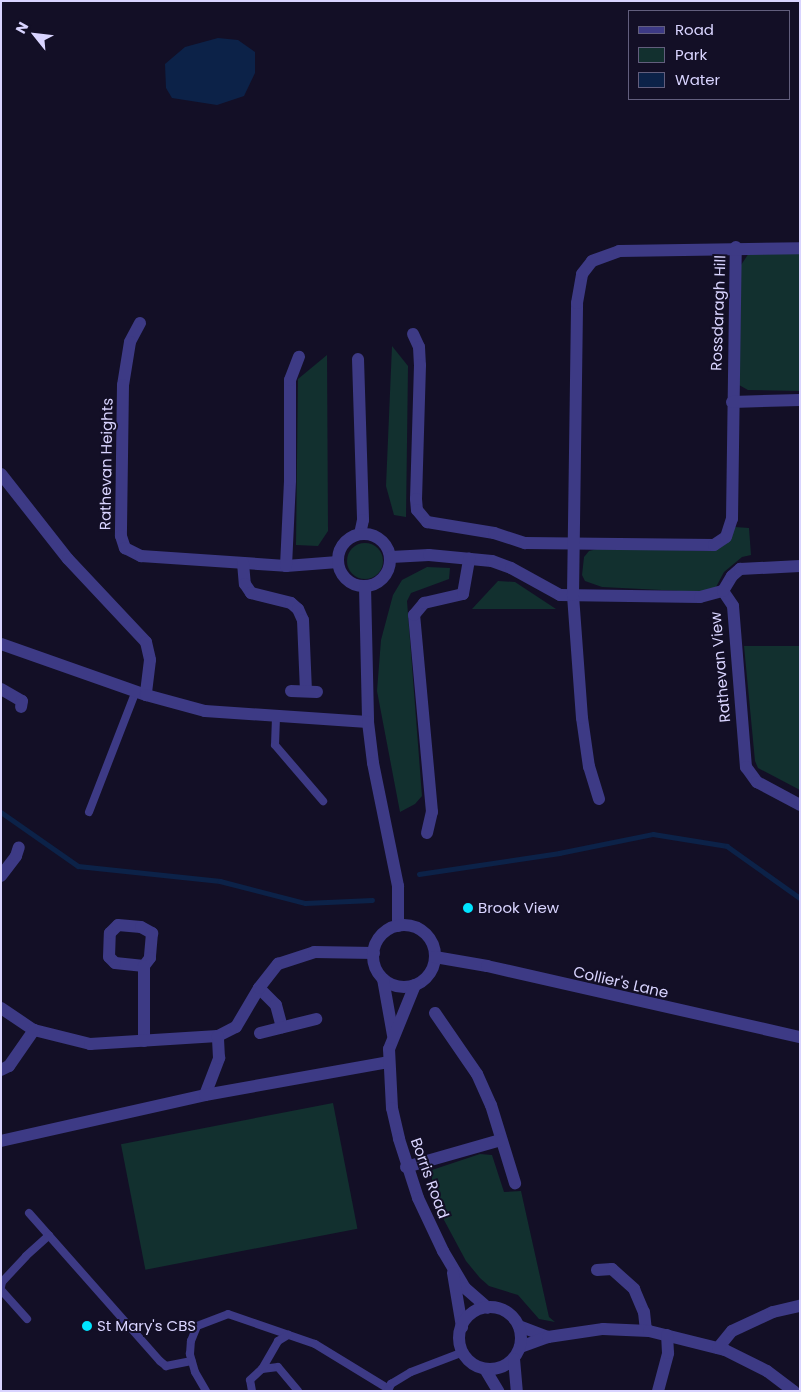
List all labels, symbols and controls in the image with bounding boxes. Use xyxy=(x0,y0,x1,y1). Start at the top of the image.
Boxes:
north arrow xyxy=(10,10,60,60)
legend xyxy=(628,10,791,100)
text: N xyxy=(11,18,33,37)
text: Road xyxy=(675,19,714,40)
text: Park xyxy=(675,44,707,65)
text: Water xyxy=(675,69,720,90)
street label: Rossdaragh Hill xyxy=(707,255,729,371)
street label: Rathevan Heights xyxy=(96,398,116,530)
street label: Rathevan View xyxy=(706,611,734,723)
place label: Brook View xyxy=(478,899,559,917)
marker: Brook View xyxy=(462,902,474,914)
street label: Collier's Lane xyxy=(572,962,670,1002)
street label: Borris Road xyxy=(407,1135,453,1221)
place label: St Mary's CBS xyxy=(97,1317,196,1335)
marker: St Mary's CBS xyxy=(81,1320,93,1332)

